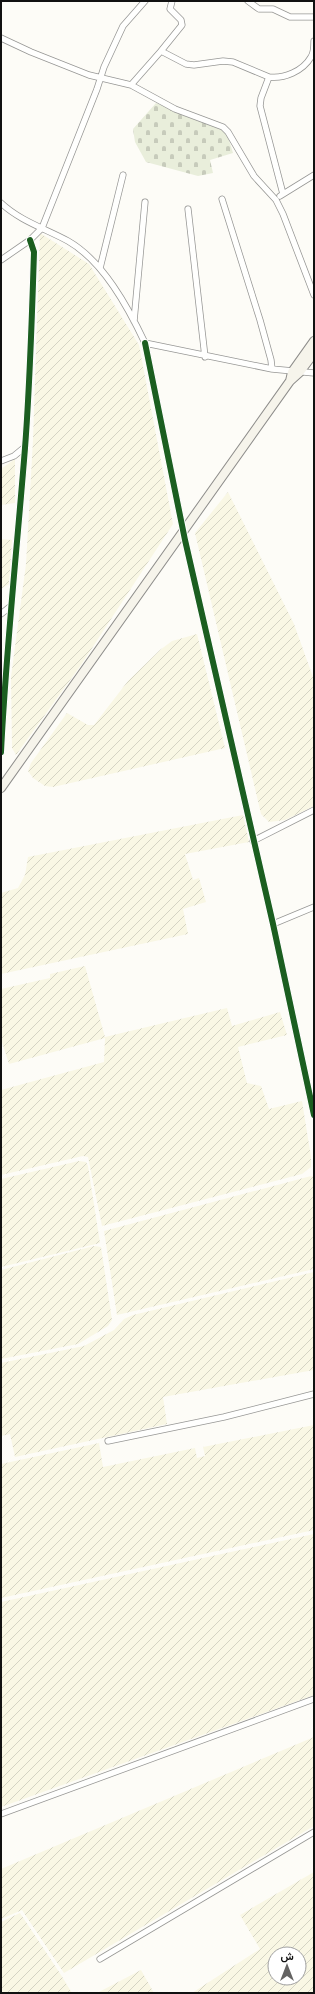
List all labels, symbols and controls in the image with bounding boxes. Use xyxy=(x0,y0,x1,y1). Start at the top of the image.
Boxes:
north arrow xyxy=(267,1946,307,1986)
text: ش xyxy=(280,1950,294,1963)

